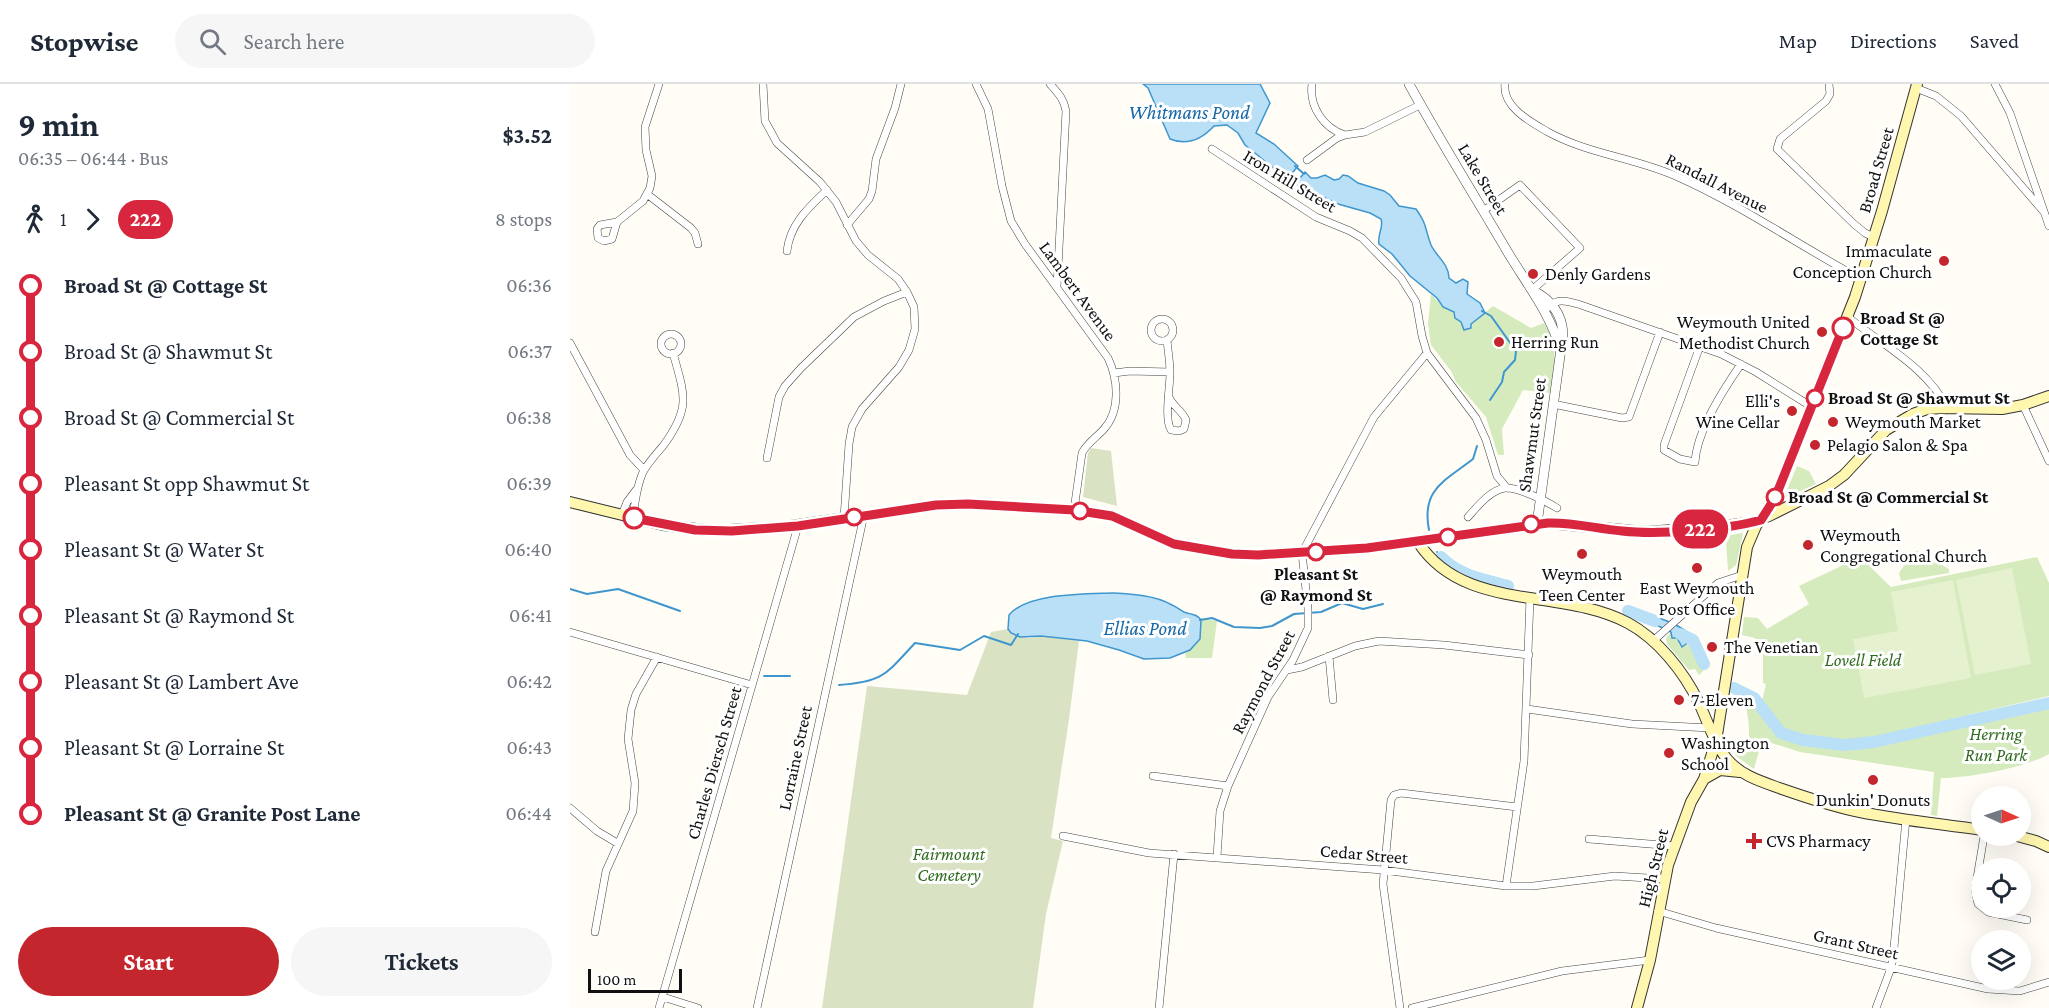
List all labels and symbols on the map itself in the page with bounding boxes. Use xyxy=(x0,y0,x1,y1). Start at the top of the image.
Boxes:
water label: Whitmans Pond xyxy=(1128,101,1250,123)
street label: Broad Street xyxy=(1854,124,1898,215)
street label: Lake Street xyxy=(1454,140,1513,219)
street label: Iron Hill Street xyxy=(1240,145,1341,217)
street label: Randall Avenue xyxy=(1663,149,1771,217)
street label: Lambert Avenue xyxy=(1035,238,1121,345)
place label: Immaculate Conception Church xyxy=(1793,241,1932,282)
marker: Immaculate Conception Church xyxy=(1937,254,1951,268)
place label: Denly Gardens xyxy=(1545,264,1651,284)
marker: Denly Gardens xyxy=(1526,267,1540,281)
place label: Broad St @ Cottage St xyxy=(1860,308,1945,349)
place label: Weymouth United Methodist Church xyxy=(1677,312,1811,353)
marker: Broad St @ Cottage St xyxy=(1832,317,1854,339)
marker: Weymouth United Methodist Church xyxy=(1815,325,1829,339)
place label: Herring Run xyxy=(1511,332,1599,352)
marker: Herring Run xyxy=(1492,335,1506,349)
street label: Shawmut Street xyxy=(1514,376,1550,493)
place label: Broad St @ Shawmut St xyxy=(1828,388,2010,408)
marker: Broad St @ Shawmut St xyxy=(1806,389,1824,407)
place label: Elli's Wine Cellar xyxy=(1695,391,1781,432)
marker: Elli's Wine Cellar xyxy=(1785,404,1799,418)
place label: Weymouth Market xyxy=(1845,412,1982,432)
marker: Weymouth Market xyxy=(1826,415,1840,429)
place label: Pelagio Salon & Spa xyxy=(1827,435,1968,455)
marker: Pelagio Salon & Spa xyxy=(1808,438,1822,452)
place label: Broad St @ Commercial St xyxy=(1788,487,1989,507)
marker: Broad St @ Commercial St xyxy=(1766,488,1784,506)
unlabelled marker xyxy=(1071,502,1089,520)
unlabelled marker xyxy=(623,507,645,529)
unlabelled marker xyxy=(845,508,863,526)
line badge: 222 xyxy=(1666,510,1734,548)
unlabelled marker xyxy=(1522,515,1540,533)
place label: Weymouth Congregational Church xyxy=(1820,525,1988,566)
unlabelled marker xyxy=(1439,528,1457,546)
marker: Weymouth Congregational Church xyxy=(1801,538,1815,552)
marker: Pleasant St @ Raymond St xyxy=(1307,543,1325,561)
marker: Weymouth Teen Center xyxy=(1575,547,1589,561)
marker: East Weymouth Post Office xyxy=(1690,561,1704,575)
place label: Pleasant St @ Raymond St xyxy=(1260,564,1373,605)
place label: Weymouth Teen Center xyxy=(1539,564,1626,605)
place label: East Weymouth Post Office xyxy=(1639,578,1755,619)
water label: Ellias Pond xyxy=(1103,617,1187,639)
street label: Raymond Street xyxy=(1227,626,1299,737)
place label: The Venetian xyxy=(1724,637,1819,657)
marker: The Venetian xyxy=(1705,640,1719,654)
park label: Lovell Field xyxy=(1825,650,1902,670)
street label: Charles Diersch Street xyxy=(683,683,746,842)
place label: 7-Eleven xyxy=(1691,690,1754,710)
marker: 7-Eleven xyxy=(1672,693,1686,707)
street label: Lorraine Street xyxy=(774,703,816,812)
park label: Herring Run Park xyxy=(1965,724,2028,765)
place label: Washington School xyxy=(1681,733,1770,774)
marker: Washington School xyxy=(1662,746,1676,760)
marker: Dunkin' Donuts xyxy=(1866,773,1880,787)
north arrow xyxy=(1971,786,2031,846)
place label: Dunkin' Donuts xyxy=(1816,790,1930,810)
street label: High Street xyxy=(1634,826,1673,909)
place label: CVS Pharmacy xyxy=(1766,831,1871,851)
marker: CVS Pharmacy xyxy=(1747,834,1761,848)
street label: Cedar Street xyxy=(1319,840,1410,868)
park label: Fairmount Cemetery xyxy=(913,844,986,885)
street label: Grant Street xyxy=(1811,924,1902,964)
scale bar xyxy=(588,966,682,994)

